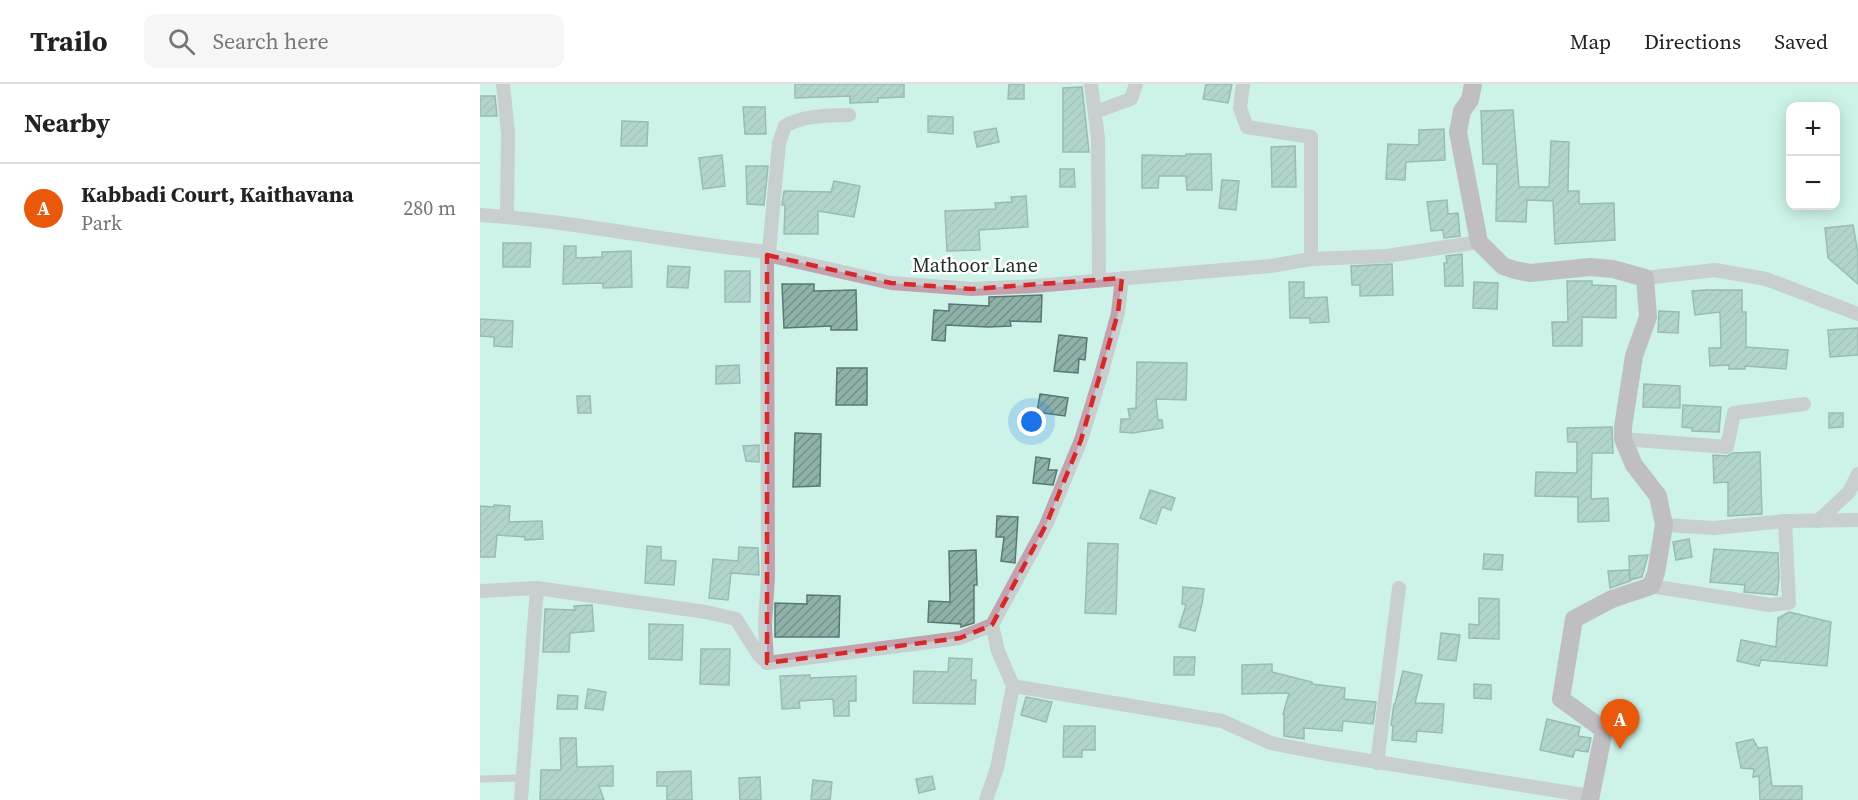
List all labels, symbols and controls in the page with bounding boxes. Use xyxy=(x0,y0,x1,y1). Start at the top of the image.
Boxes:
search box xyxy=(144,14,564,68)
text: Trailo xyxy=(30,22,108,60)
icon: search xyxy=(165,25,198,58)
text: Search here xyxy=(213,26,329,56)
text: Map xyxy=(1570,27,1611,56)
text: Directions xyxy=(1644,27,1741,56)
text: Saved xyxy=(1774,27,1828,56)
map controls xyxy=(1786,102,1840,210)
button: + xyxy=(1786,102,1840,156)
text: Nearby xyxy=(24,105,110,141)
button: − xyxy=(1786,156,1840,210)
text: Kabbadi Court, Kaithavana xyxy=(81,179,354,209)
text: A xyxy=(37,194,50,222)
text: 280 m xyxy=(403,194,456,222)
text: Park xyxy=(81,209,122,237)
street label: Mathoor Lane xyxy=(912,251,1038,279)
your location xyxy=(1017,407,1046,436)
pin: A xyxy=(1600,700,1640,749)

